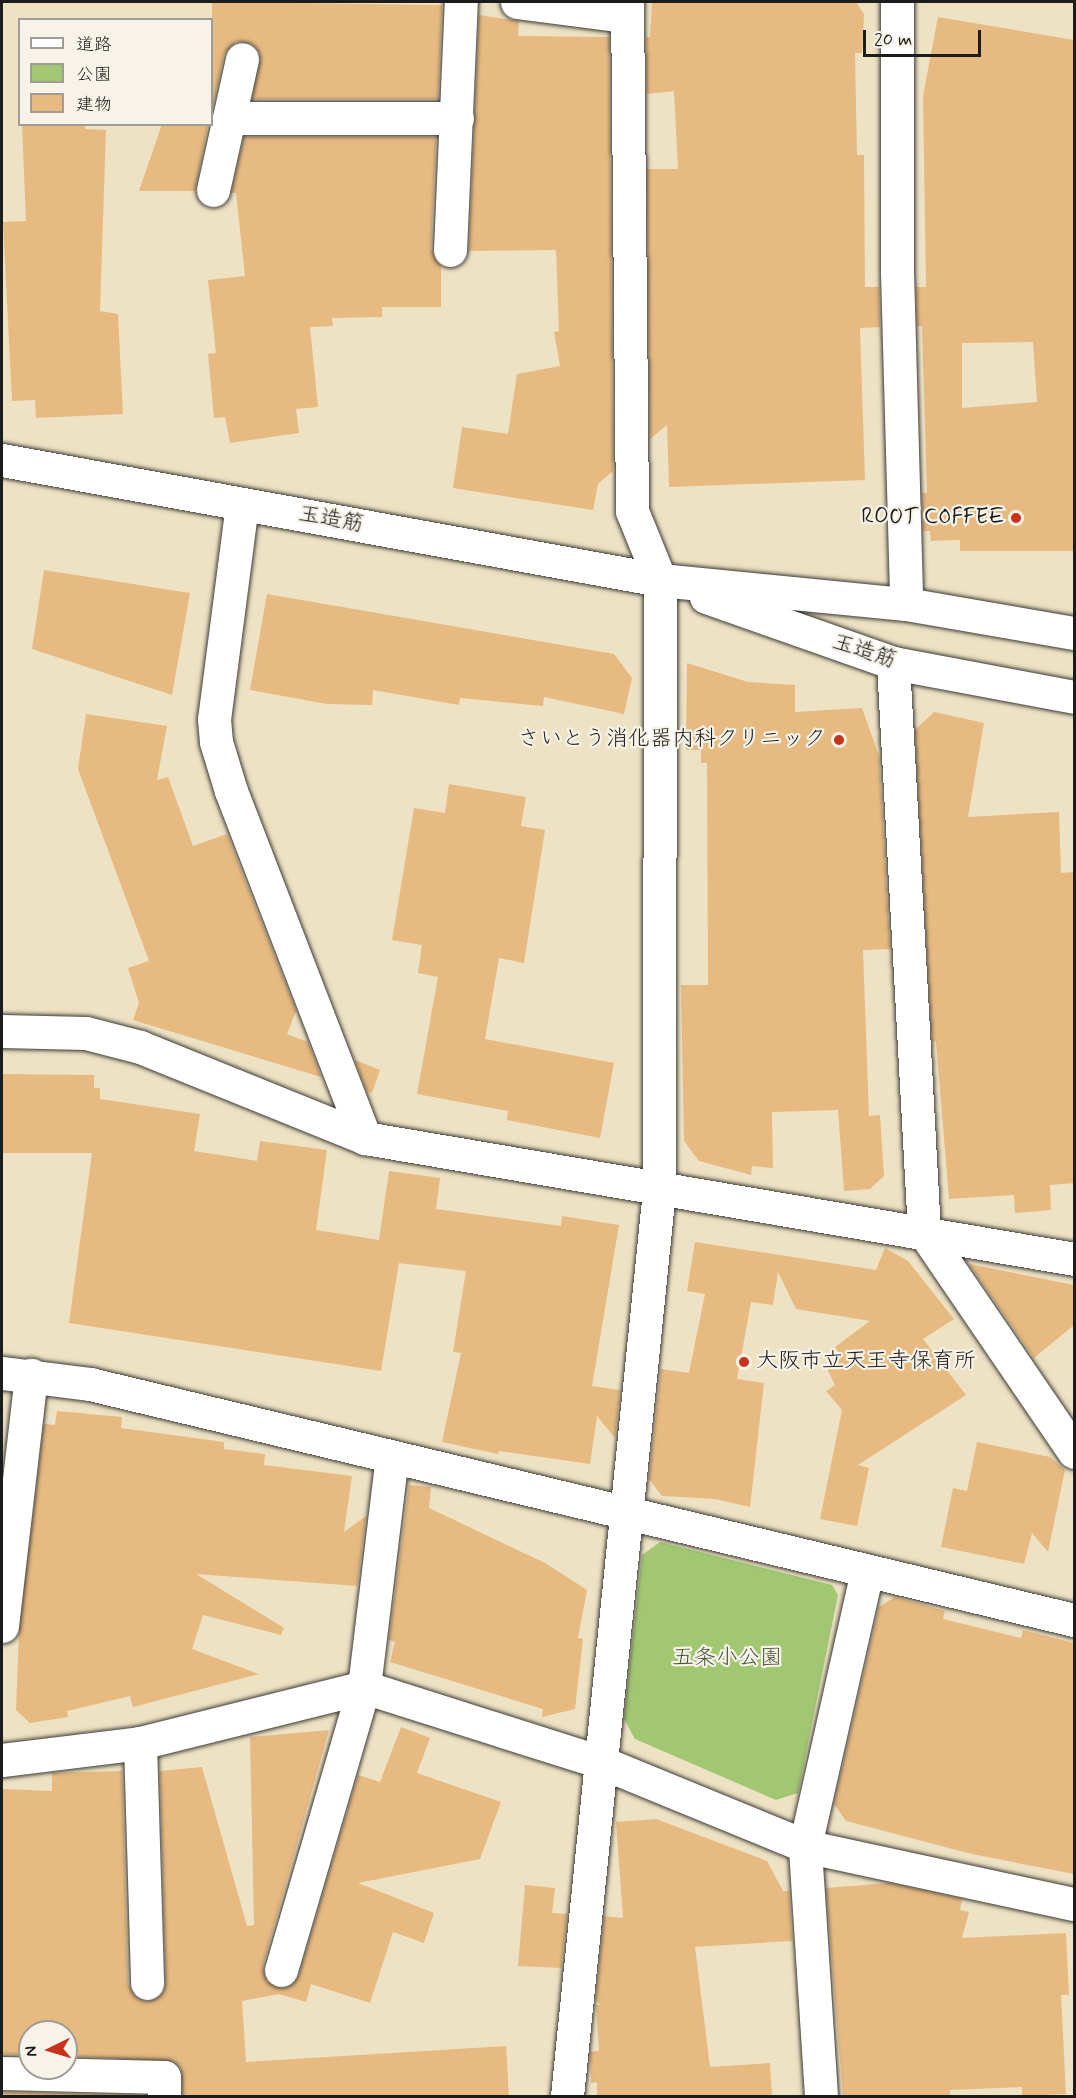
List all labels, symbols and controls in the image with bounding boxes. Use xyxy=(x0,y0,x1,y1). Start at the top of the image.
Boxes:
legend xyxy=(18,18,213,126)
scale bar xyxy=(866,18,984,56)
text: 20 m xyxy=(874,28,912,52)
text: 道路 xyxy=(76,33,112,57)
text: 公園 xyxy=(76,63,112,87)
text: 建物 xyxy=(76,93,112,117)
street label: 玉造筋 xyxy=(296,501,366,539)
place label: ROOT COFFEE xyxy=(858,505,1004,531)
marker: ROOT COFFEE xyxy=(1009,511,1023,525)
street label: 玉造筋 xyxy=(829,629,899,675)
place label: さいとう消化器内科クリニック xyxy=(518,727,826,753)
marker: さいとう消化器内科クリニック xyxy=(830,731,848,749)
place label: 大阪市立天王寺保育所 xyxy=(756,1349,976,1375)
marker: 大阪市立天王寺保育所 xyxy=(737,1355,751,1369)
park label: 五条小公園 xyxy=(672,1646,782,1672)
north arrow xyxy=(18,2020,78,2080)
text: N xyxy=(21,2045,42,2058)

